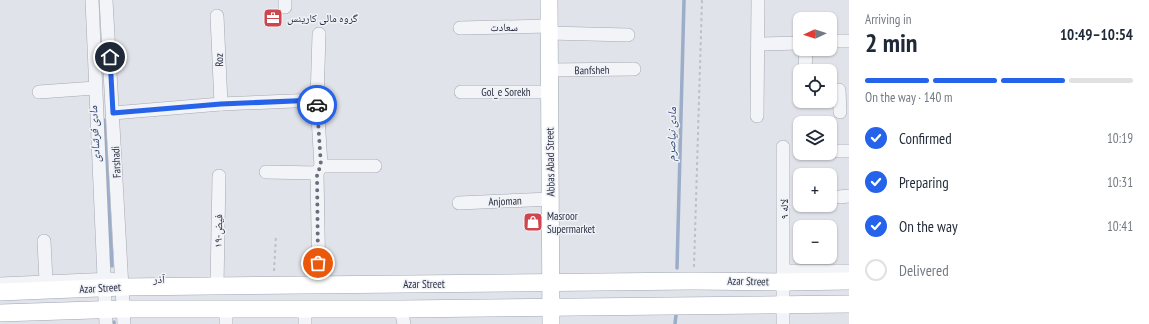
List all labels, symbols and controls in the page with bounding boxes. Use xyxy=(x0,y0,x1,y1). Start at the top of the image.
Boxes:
office icon: گروه مالی کارینس xyxy=(262,7,284,29)
place label: گروه مالی کارینس xyxy=(287,11,358,25)
text: Arriving in xyxy=(865,11,912,28)
north arrow xyxy=(793,12,837,56)
map controls xyxy=(793,12,837,264)
street label: سعادت xyxy=(490,20,518,34)
text: 10:49–10:54 xyxy=(1060,25,1133,44)
text: 2 min xyxy=(865,26,918,59)
pin xyxy=(93,40,127,74)
icon: home xyxy=(99,46,121,68)
street label: Roz xyxy=(212,53,226,67)
street label: Banfsheh xyxy=(574,63,610,77)
button: locate xyxy=(793,64,837,108)
courier xyxy=(297,85,337,125)
street label: Gol_e Sorekh xyxy=(481,85,531,99)
text: On the way · 140 m xyxy=(865,89,952,106)
icon: car xyxy=(306,94,328,116)
water label: مادی فرشادی xyxy=(85,105,104,163)
water label: مادی نیاصرم xyxy=(663,106,680,161)
button: layers xyxy=(793,116,837,160)
street label: Abbas Abad Street xyxy=(542,127,558,197)
icon: check xyxy=(865,127,887,149)
text: Confirmed xyxy=(899,129,952,148)
text: 10:19 xyxy=(1107,130,1133,147)
street label: Farshadi xyxy=(108,146,124,178)
button: + xyxy=(793,168,837,212)
icon: check xyxy=(865,171,887,193)
text: Preparing xyxy=(899,173,949,192)
text: 10:31 xyxy=(1107,174,1133,191)
street label: Anjoman xyxy=(488,193,522,209)
street label: ۹ لاله xyxy=(777,199,791,219)
place label: Masroor Supermarket xyxy=(547,209,595,236)
shop icon: Masroor Supermarket xyxy=(522,211,544,233)
street label: ۱۹-فیض xyxy=(211,214,225,248)
icon: check xyxy=(865,215,887,237)
text: On the way xyxy=(899,217,958,236)
text: 10:41 xyxy=(1107,218,1133,235)
button: − xyxy=(793,220,837,264)
pin xyxy=(301,246,335,280)
icon: bag xyxy=(307,252,329,274)
text: Delivered xyxy=(899,261,949,280)
street label: آذر xyxy=(152,272,165,286)
street label: Azar Street xyxy=(727,274,769,288)
street label: Azar Street xyxy=(403,277,445,291)
street label: Azar Street xyxy=(79,280,121,296)

